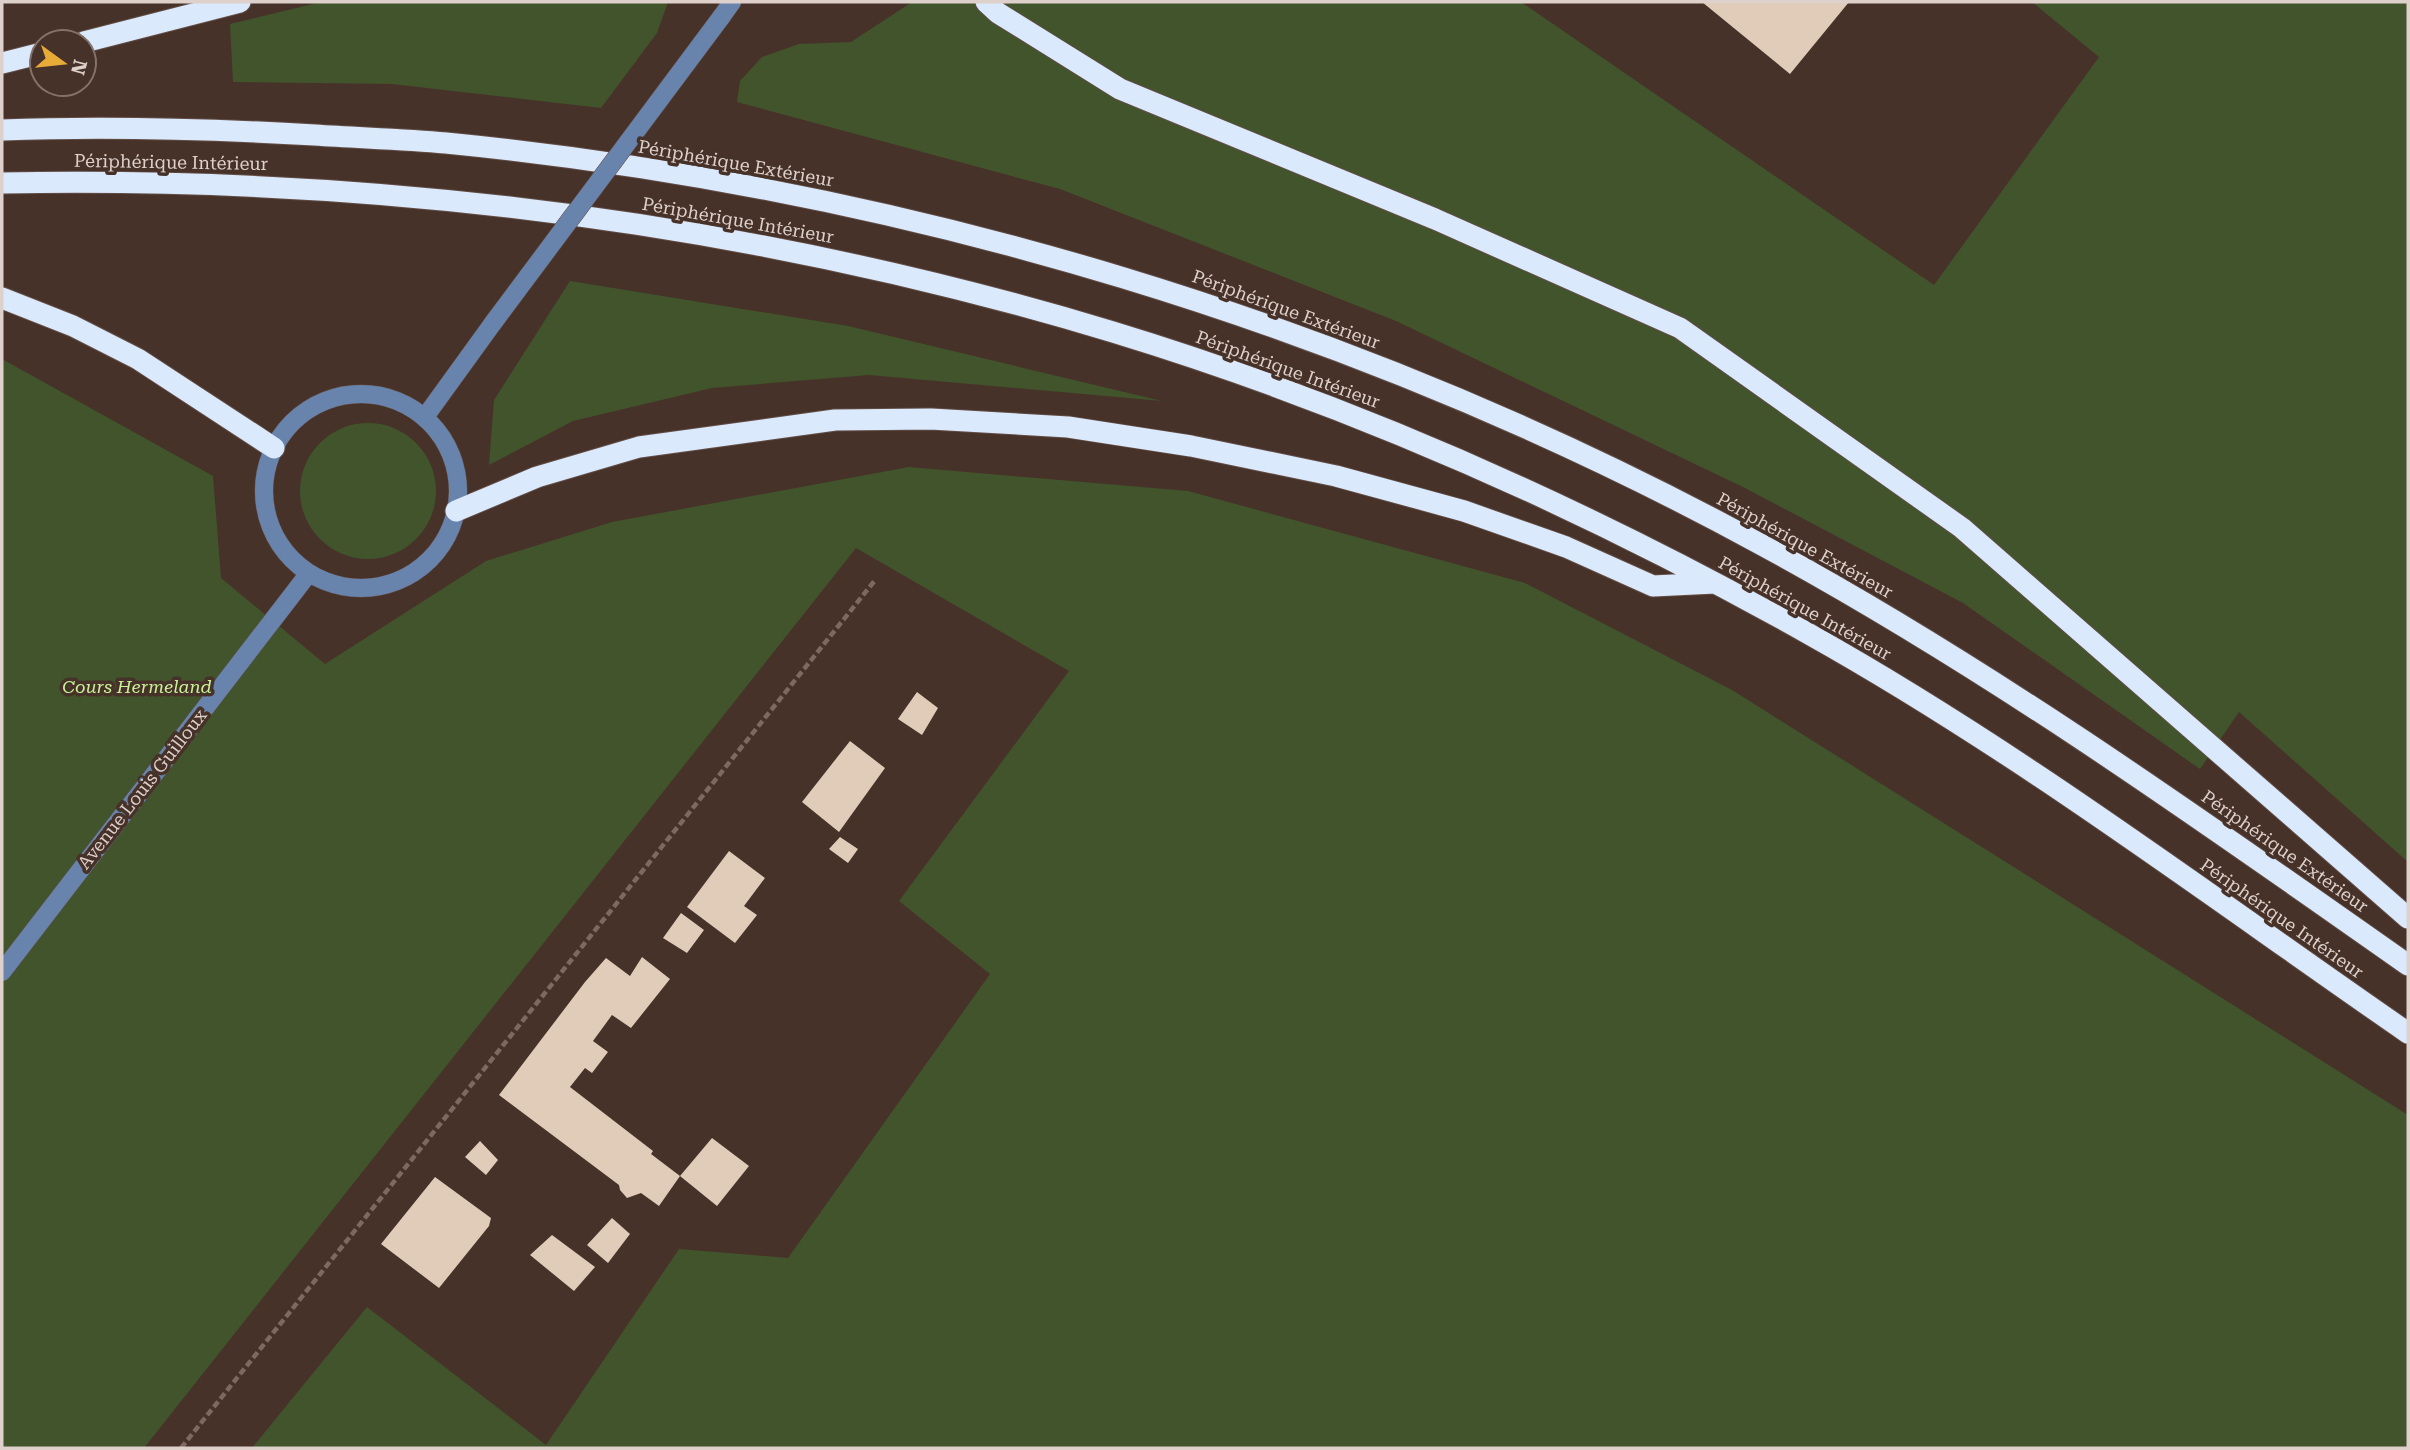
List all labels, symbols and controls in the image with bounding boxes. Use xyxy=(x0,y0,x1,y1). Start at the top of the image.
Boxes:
north arrow xyxy=(28,28,98,98)
text: N xyxy=(66,57,92,78)
street label: Périphérique Extérieur xyxy=(637,135,835,191)
street label: Périphérique Intérieur xyxy=(74,150,268,174)
street label: Périphérique Intérieur xyxy=(641,193,835,247)
street label: Périphérique Extérieur xyxy=(1189,265,1383,353)
street label: Périphérique Intérieur xyxy=(1193,326,1383,412)
street label: Périphérique Extérieur xyxy=(1713,488,1897,602)
street label: Périphérique Intérieur xyxy=(1715,552,1895,664)
park label: Cours Hermeland xyxy=(62,676,212,697)
street label: Avenue Louis Guilloux xyxy=(73,704,211,873)
street label: Périphérique Extérieur xyxy=(2198,786,2372,916)
street label: Périphérique Intérieur xyxy=(2196,854,2368,982)

